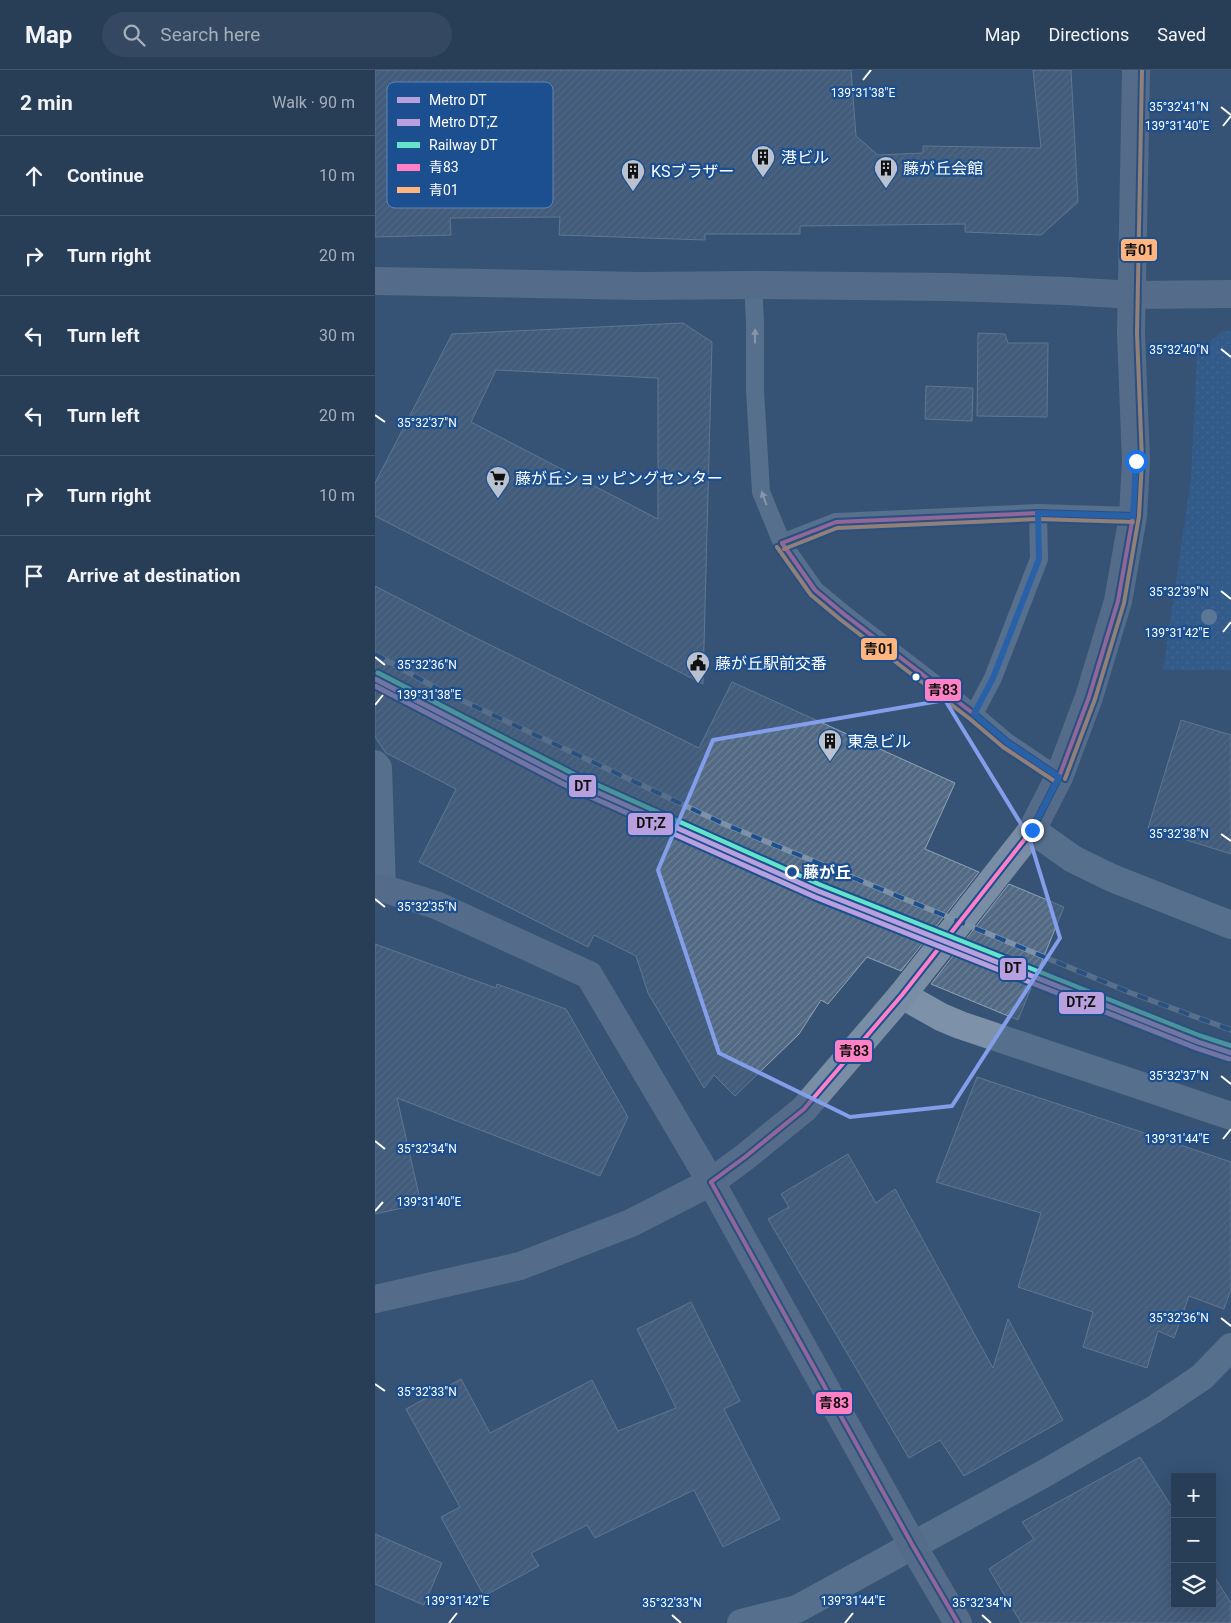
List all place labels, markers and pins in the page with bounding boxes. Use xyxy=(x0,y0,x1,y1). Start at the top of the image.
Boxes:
building icon: 港ビル xyxy=(750,144,776,178)
place label: 港ビル xyxy=(781,148,829,167)
building icon: 藤が丘会館 xyxy=(873,155,899,189)
building icon: KSブラザー xyxy=(620,158,646,192)
place label: 藤が丘会館 xyxy=(903,159,983,178)
place label: KSブラザー xyxy=(651,162,735,181)
supermarket icon: 藤が丘ショッピングセンター xyxy=(485,465,511,499)
place label: 藤が丘ショッピングセンター xyxy=(515,469,723,488)
public building icon: 藤が丘駅前交番 xyxy=(685,650,711,684)
place label: 藤が丘駅前交番 xyxy=(715,654,827,673)
unlabelled marker xyxy=(911,672,921,682)
building icon: 東急ビル xyxy=(817,728,843,762)
place label: 東急ビル xyxy=(847,732,911,751)
place label: 藤が丘 xyxy=(803,863,851,882)
marker: 藤が丘 xyxy=(785,865,799,879)

